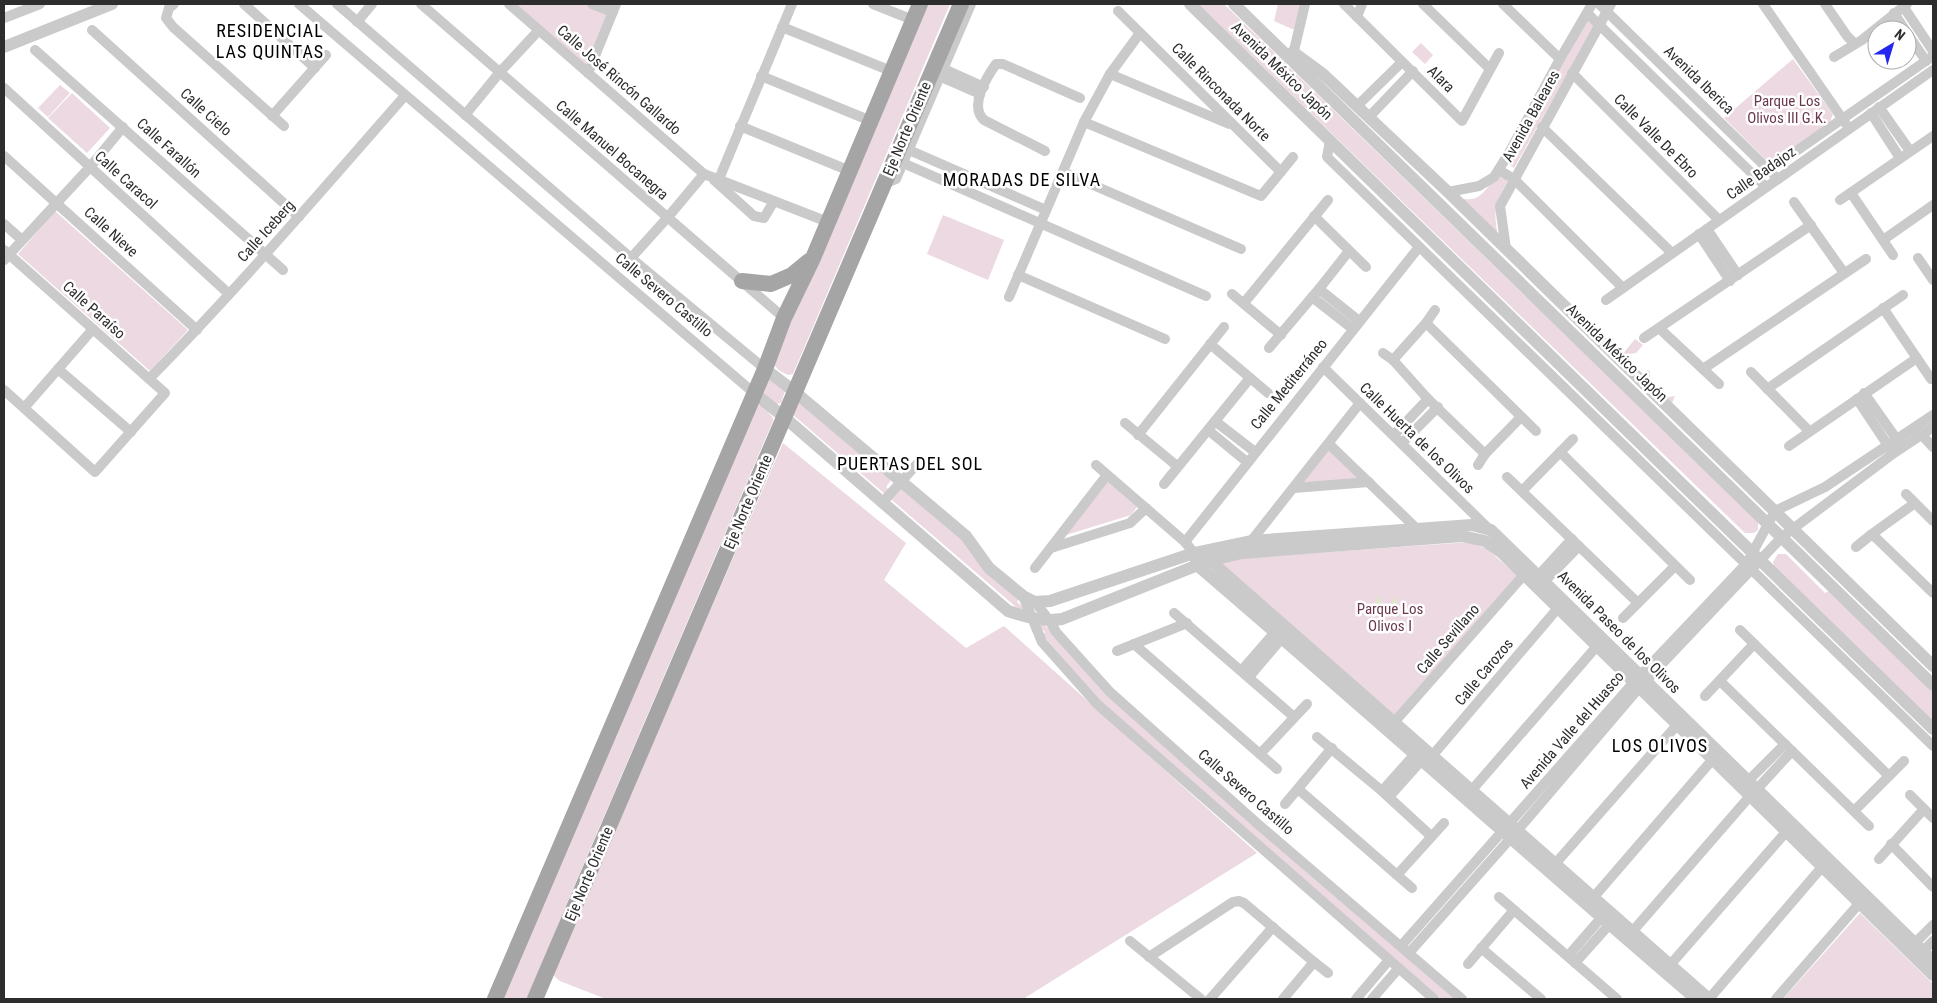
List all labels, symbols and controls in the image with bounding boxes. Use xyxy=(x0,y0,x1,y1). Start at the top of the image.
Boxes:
street label: Avenida México Japón xyxy=(1228,18,1336,124)
district label: RESIDENCIAL LAS QUINTAS xyxy=(216,20,324,62)
north arrow xyxy=(1867,20,1917,70)
street label: Calle José Rincón Gallardo xyxy=(553,21,685,139)
text: N xyxy=(1892,26,1908,44)
street label: Calle Rinconada Norte xyxy=(1168,39,1274,145)
street label: Avenida Iberica xyxy=(1660,42,1738,118)
street label: Alara xyxy=(1424,62,1458,96)
street label: Avenida Baleares xyxy=(1498,67,1564,165)
street label: Eje Norte Oriente xyxy=(879,79,935,179)
street label: Calle Cielo xyxy=(177,84,235,140)
street label: Calle Valle De Ebro xyxy=(1610,90,1702,182)
park label: Parque Los Olivos III G.K. xyxy=(1747,92,1827,127)
street label: Calle Manuel Bocanegra xyxy=(552,96,672,204)
street label: Calle Farallón xyxy=(133,114,205,182)
street label: Calle Badajoz xyxy=(1723,143,1799,203)
street label: Calle Caracol xyxy=(91,147,161,213)
district label: MORADAS DE SILVA xyxy=(943,169,1101,190)
street label: Calle Iceberg xyxy=(234,196,298,266)
street label: Calle Nieve xyxy=(80,203,142,261)
street label: Calle Severo Castillo xyxy=(612,249,716,341)
street label: Calle Paraíso xyxy=(59,277,129,343)
street label: Avenida México Japón xyxy=(1563,300,1671,406)
street label: Calle Mediterráneo xyxy=(1247,335,1331,433)
street label: Calle Huerta de los Olivos xyxy=(1356,379,1478,498)
street label: Eje Norte Oriente xyxy=(720,452,776,552)
district label: PUERTAS DEL SOL xyxy=(837,453,983,474)
street label: Avenida Paseo de los Olivos xyxy=(1554,567,1684,697)
park label: Parque Los Olivos I xyxy=(1357,600,1423,635)
street label: Calle Sevillano xyxy=(1413,600,1483,678)
street label: Calle Carozos xyxy=(1451,635,1517,709)
street label: Avenida Valle del Huasco xyxy=(1516,668,1628,792)
district label: LOS OLIVOS xyxy=(1612,735,1708,756)
street label: Calle Severo Castillo xyxy=(1194,745,1298,839)
street label: Eje Norte Oriente xyxy=(561,824,617,924)

